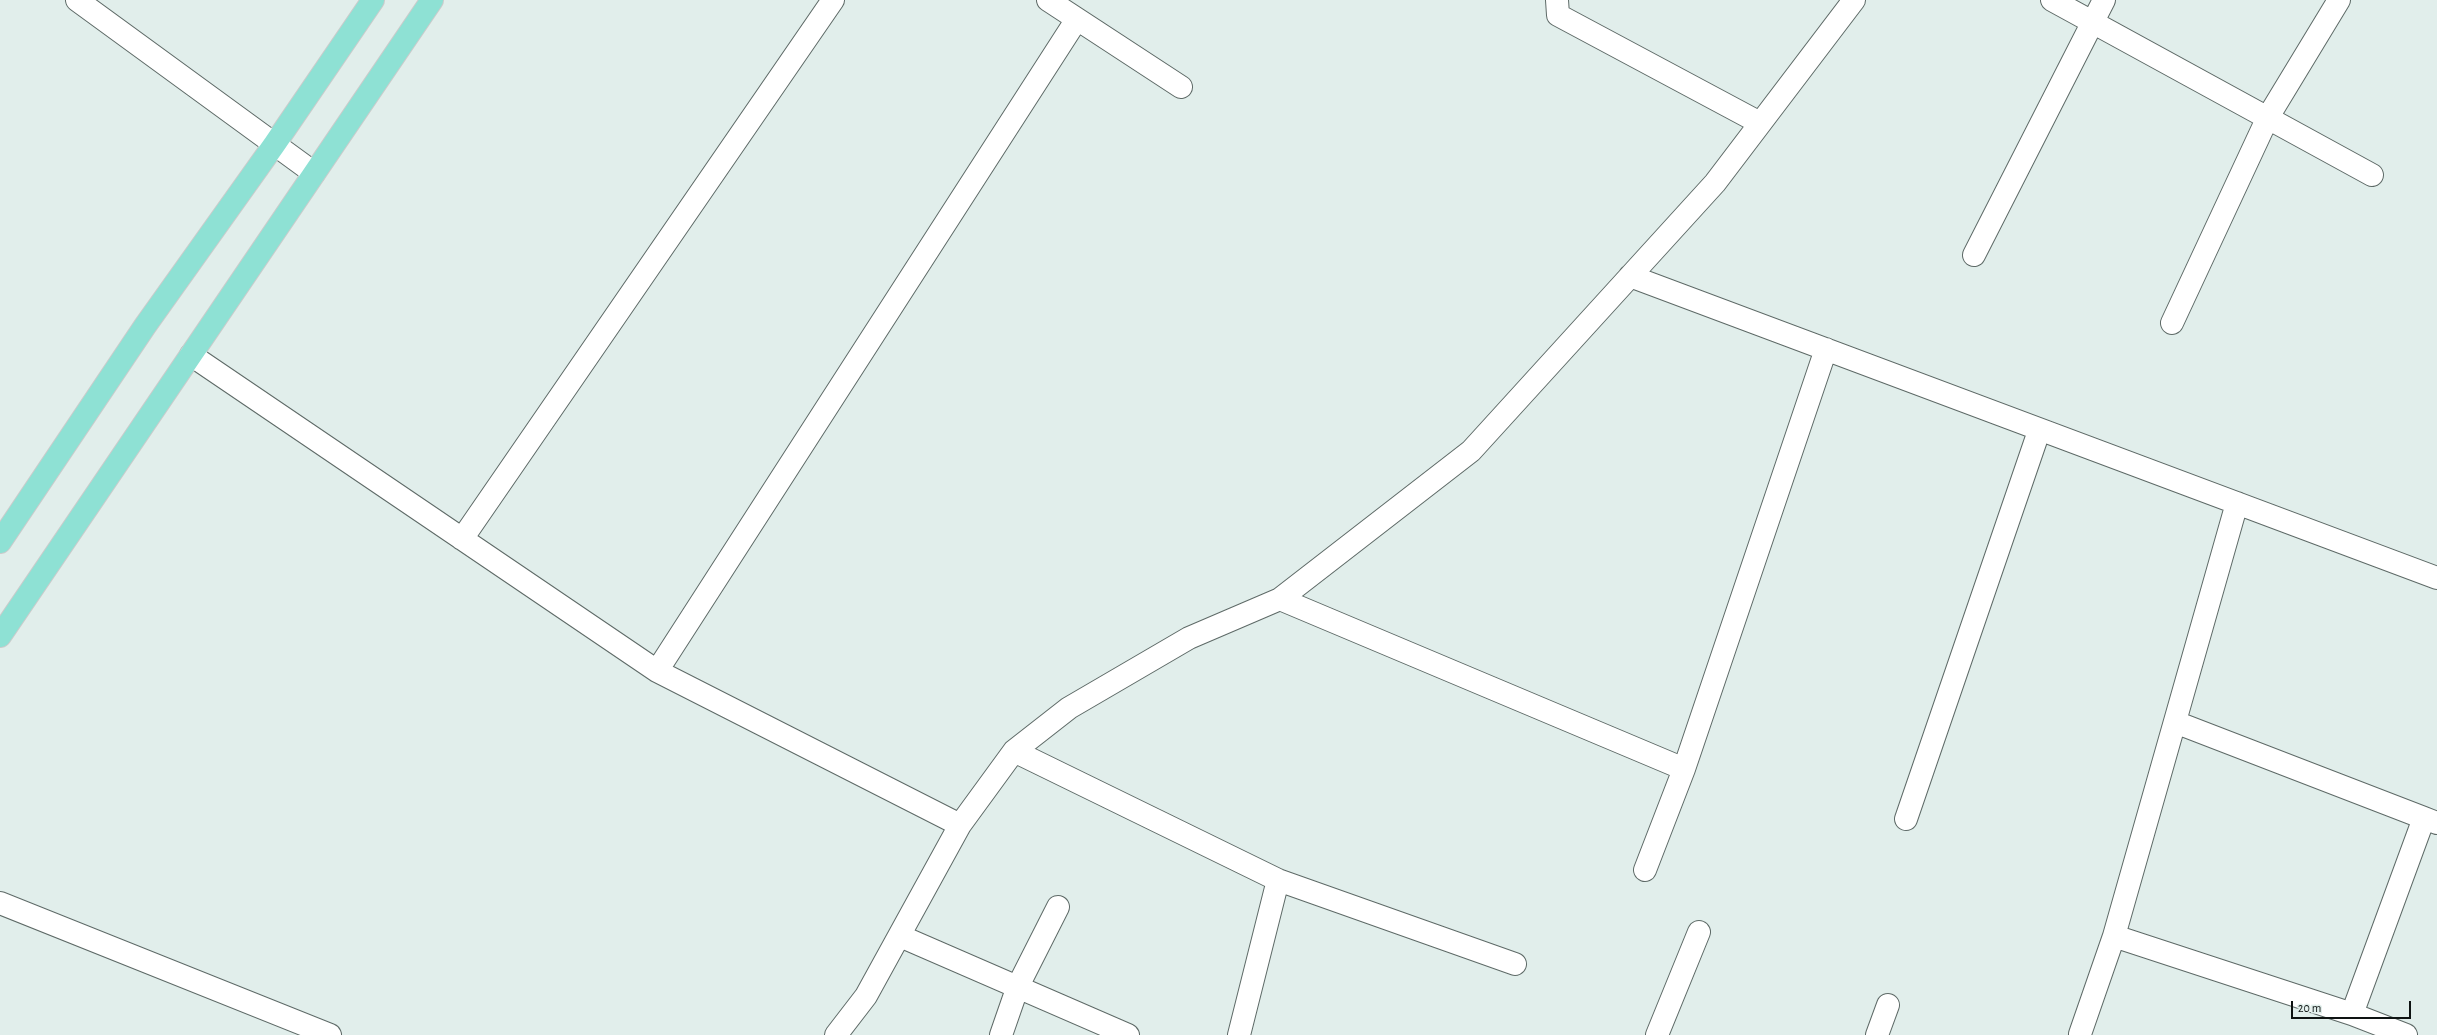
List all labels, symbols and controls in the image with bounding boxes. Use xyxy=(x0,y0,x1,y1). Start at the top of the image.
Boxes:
scale bar xyxy=(2293,993,2413,1019)
text: 20 m xyxy=(2298,1002,2321,1014)

